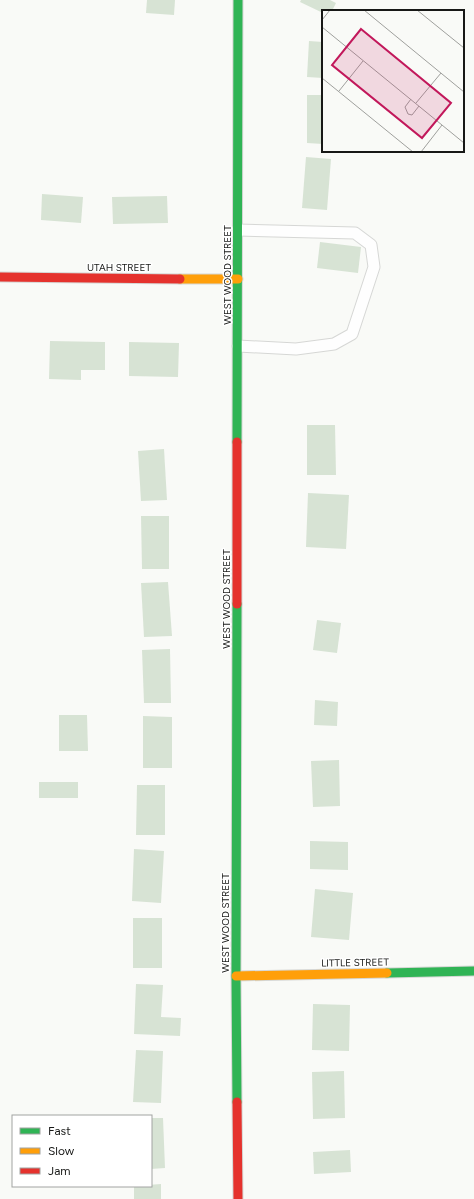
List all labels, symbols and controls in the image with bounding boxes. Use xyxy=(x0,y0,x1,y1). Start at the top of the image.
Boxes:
inset map xyxy=(322,10,464,152)
street label: WEST WOOD STREET xyxy=(221,225,234,325)
street label: UTAH STREET xyxy=(87,261,151,274)
street label: WEST WOOD STREET xyxy=(220,549,233,649)
street label: WEST WOOD STREET xyxy=(219,873,232,973)
street label: LITTLE STREET xyxy=(321,955,390,970)
legend xyxy=(12,1115,152,1187)
text: Fast xyxy=(48,1124,71,1138)
text: Slow xyxy=(48,1144,75,1158)
text: Jam xyxy=(48,1164,71,1178)

